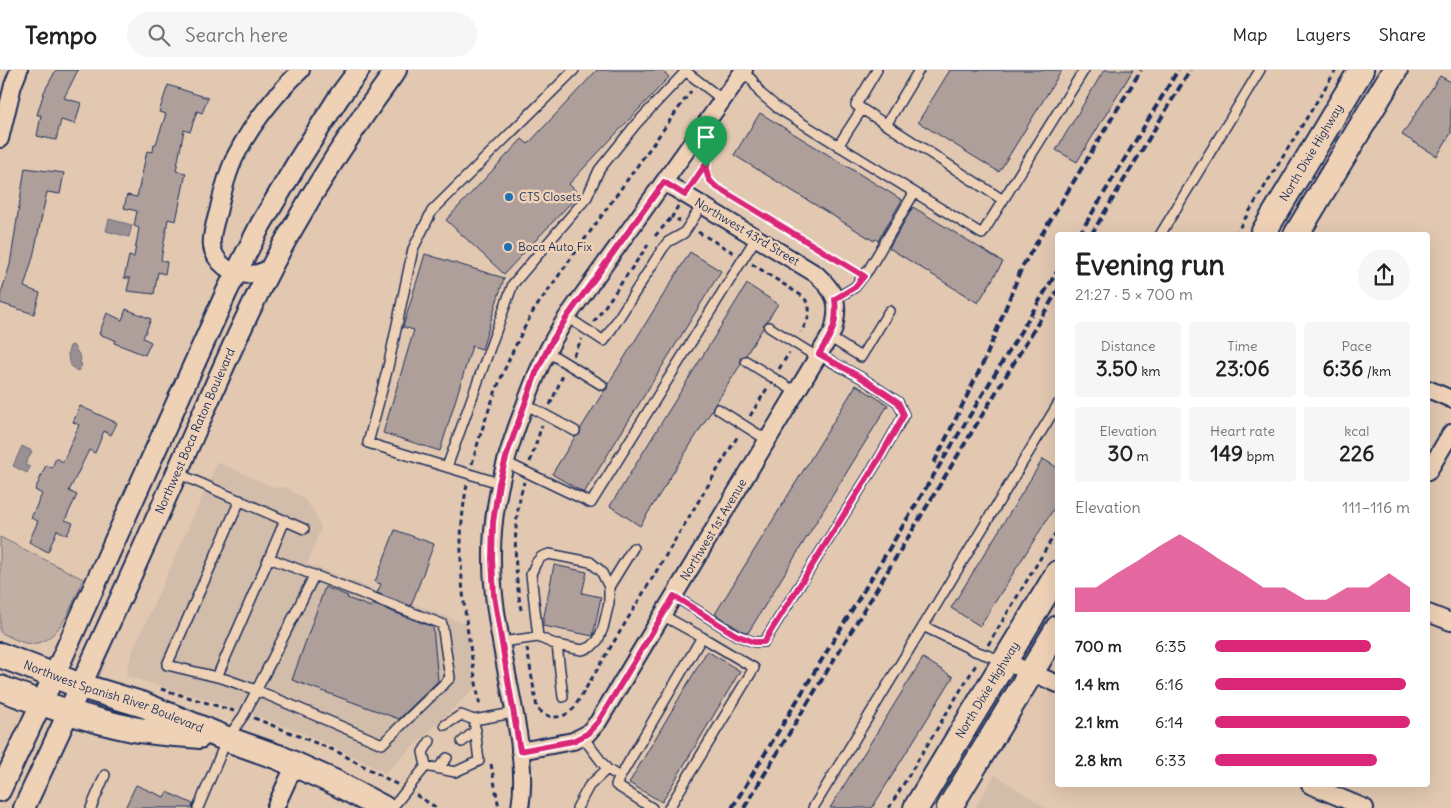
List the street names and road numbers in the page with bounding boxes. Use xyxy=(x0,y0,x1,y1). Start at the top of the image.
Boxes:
street label: North Dixie Highway xyxy=(1276,101,1346,204)
street label: Northwest 43rd Street xyxy=(692,194,802,269)
street label: Northwest Boca Raton Boulevard xyxy=(152,346,238,516)
street label: Northwest 1st Avenue xyxy=(677,476,749,583)
street label: North Dixie Highway xyxy=(952,638,1022,741)
street label: Northwest Spanish River Boulevard xyxy=(22,657,206,736)

